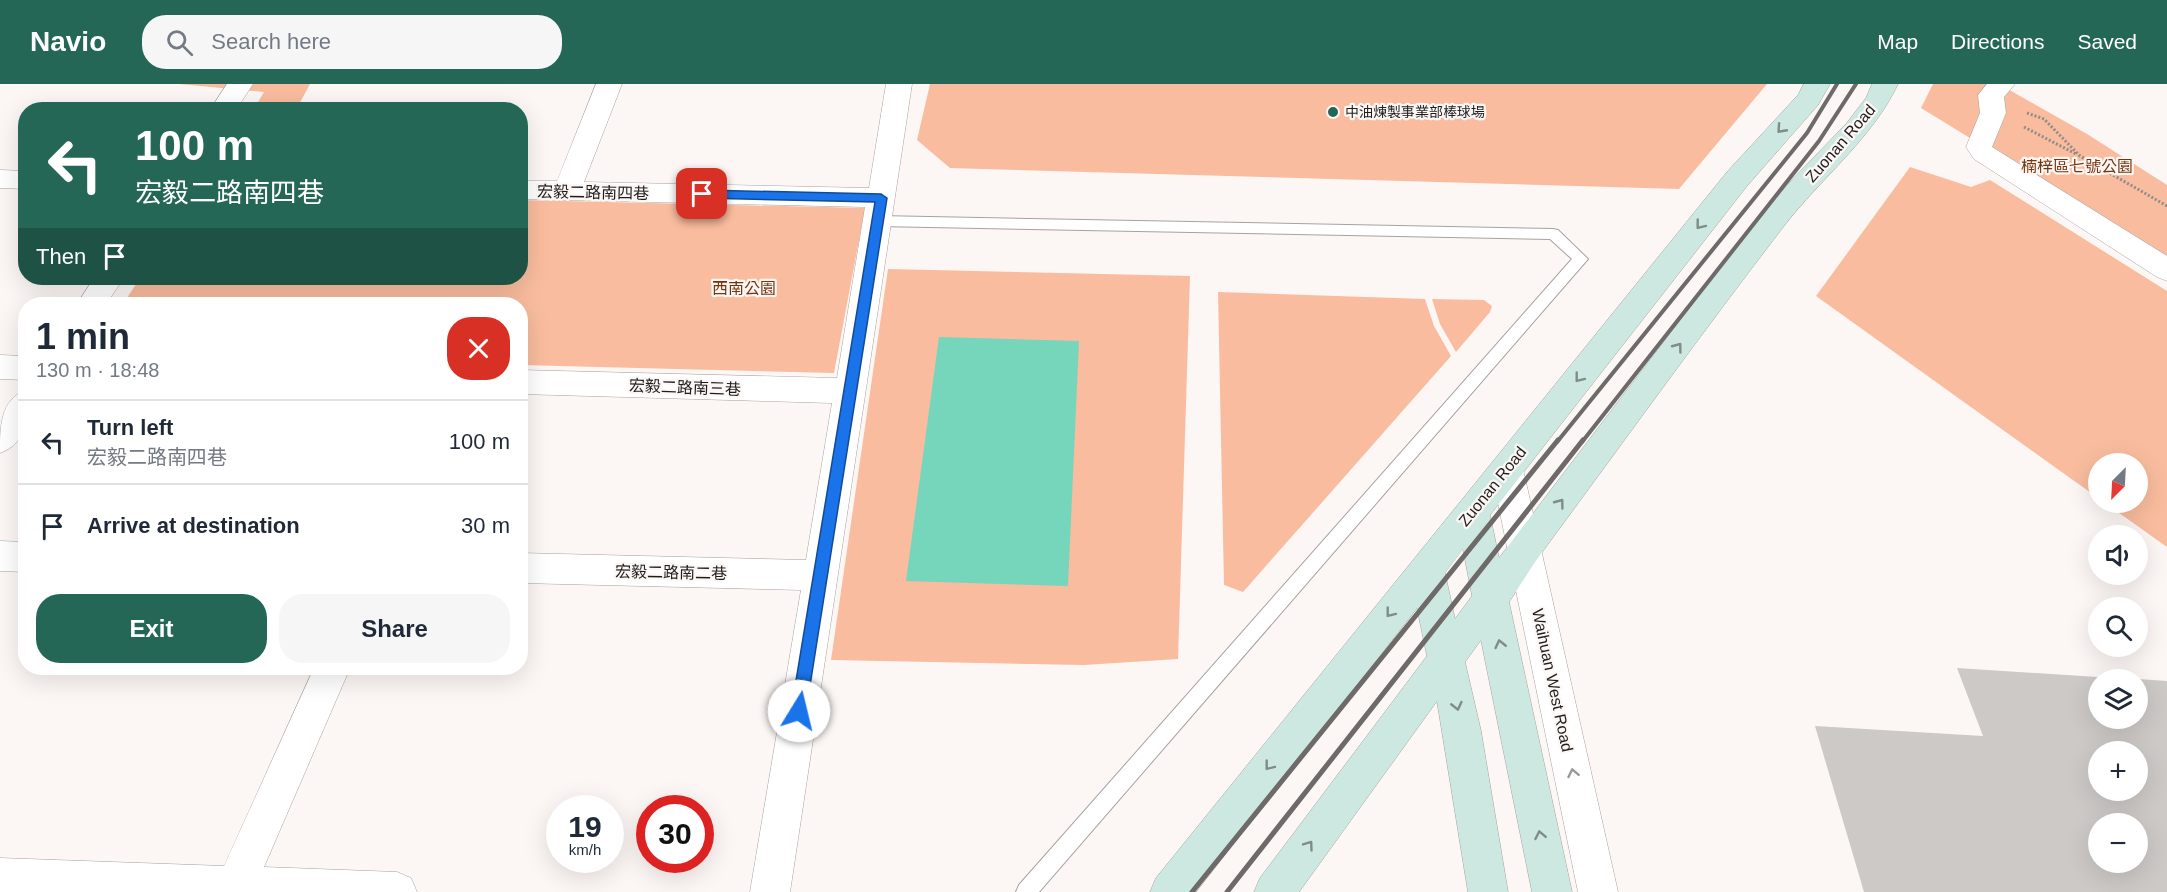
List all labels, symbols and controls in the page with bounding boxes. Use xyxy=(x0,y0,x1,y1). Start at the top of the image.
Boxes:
search box xyxy=(142,15,562,69)
text: Navio xyxy=(30,26,106,57)
icon: search xyxy=(163,26,196,59)
text: Search here xyxy=(211,29,331,54)
text: Map xyxy=(1877,30,1918,53)
text: Directions xyxy=(1951,30,2044,53)
text: Saved xyxy=(2077,30,2137,53)
street label: Zuonan Road xyxy=(1802,101,1879,185)
place label: 中油煉製事業部棒球場 xyxy=(1345,104,1485,120)
marker: 中油煉製事業部棒球場 xyxy=(1326,105,1340,119)
text: 100 m xyxy=(135,122,254,169)
one-way arrow xyxy=(1777,123,1788,133)
icon: left xyxy=(36,126,114,204)
park label: 楠梓區七號公園 xyxy=(2021,158,2133,175)
pin xyxy=(676,168,727,219)
icon: arrive xyxy=(685,177,718,210)
text: 宏毅二路南四巷 xyxy=(135,178,324,208)
street label: 宏毅二路南四巷 xyxy=(537,183,649,202)
one-way arrow xyxy=(1697,218,1708,229)
icon: arrive xyxy=(98,240,131,273)
text: Then xyxy=(36,244,86,269)
park label: 西南公園 xyxy=(712,280,776,297)
text: 1 min xyxy=(36,316,130,357)
button: close xyxy=(447,317,510,380)
one-way arrow xyxy=(1671,343,1682,354)
text: 130 m · 18:48 xyxy=(36,359,159,381)
one-way arrow xyxy=(1576,371,1587,382)
street label: 宏毅二路南三巷 xyxy=(629,377,741,398)
text: Turn left xyxy=(87,415,173,440)
icon: left xyxy=(36,426,69,459)
text: 100 m xyxy=(449,429,510,454)
street label: Zuonan Road xyxy=(1455,443,1530,529)
text: 宏毅二路南四巷 xyxy=(87,446,227,468)
north arrow xyxy=(2088,453,2148,513)
map controls xyxy=(2088,453,2148,873)
one-way arrow xyxy=(1553,498,1564,509)
icon: arrive xyxy=(36,510,69,543)
text: Arrive at destination xyxy=(87,513,300,538)
text: 30 m xyxy=(461,513,510,538)
button: sound xyxy=(2088,525,2148,585)
street label: 宏毅二路南二巷 xyxy=(615,563,727,582)
button: Exit xyxy=(36,594,267,663)
button: Share xyxy=(279,594,510,663)
button: search xyxy=(2088,597,2148,657)
one-way arrow xyxy=(1387,606,1398,617)
street label: Waihuan West Road xyxy=(1529,607,1576,753)
one-way arrow xyxy=(1495,639,1508,649)
button: layers xyxy=(2088,669,2148,729)
position arrow xyxy=(767,679,831,743)
one-way arrow xyxy=(1449,701,1462,711)
button: + xyxy=(2088,741,2148,801)
one-way arrow xyxy=(1266,759,1277,770)
one-way arrow xyxy=(1567,768,1580,778)
speed limit sign: 30 xyxy=(636,795,714,873)
text: 19 xyxy=(568,810,602,843)
button: − xyxy=(2088,813,2148,873)
one-way arrow xyxy=(1534,830,1547,840)
one-way arrow xyxy=(1301,840,1312,851)
text: km/h xyxy=(569,841,601,858)

